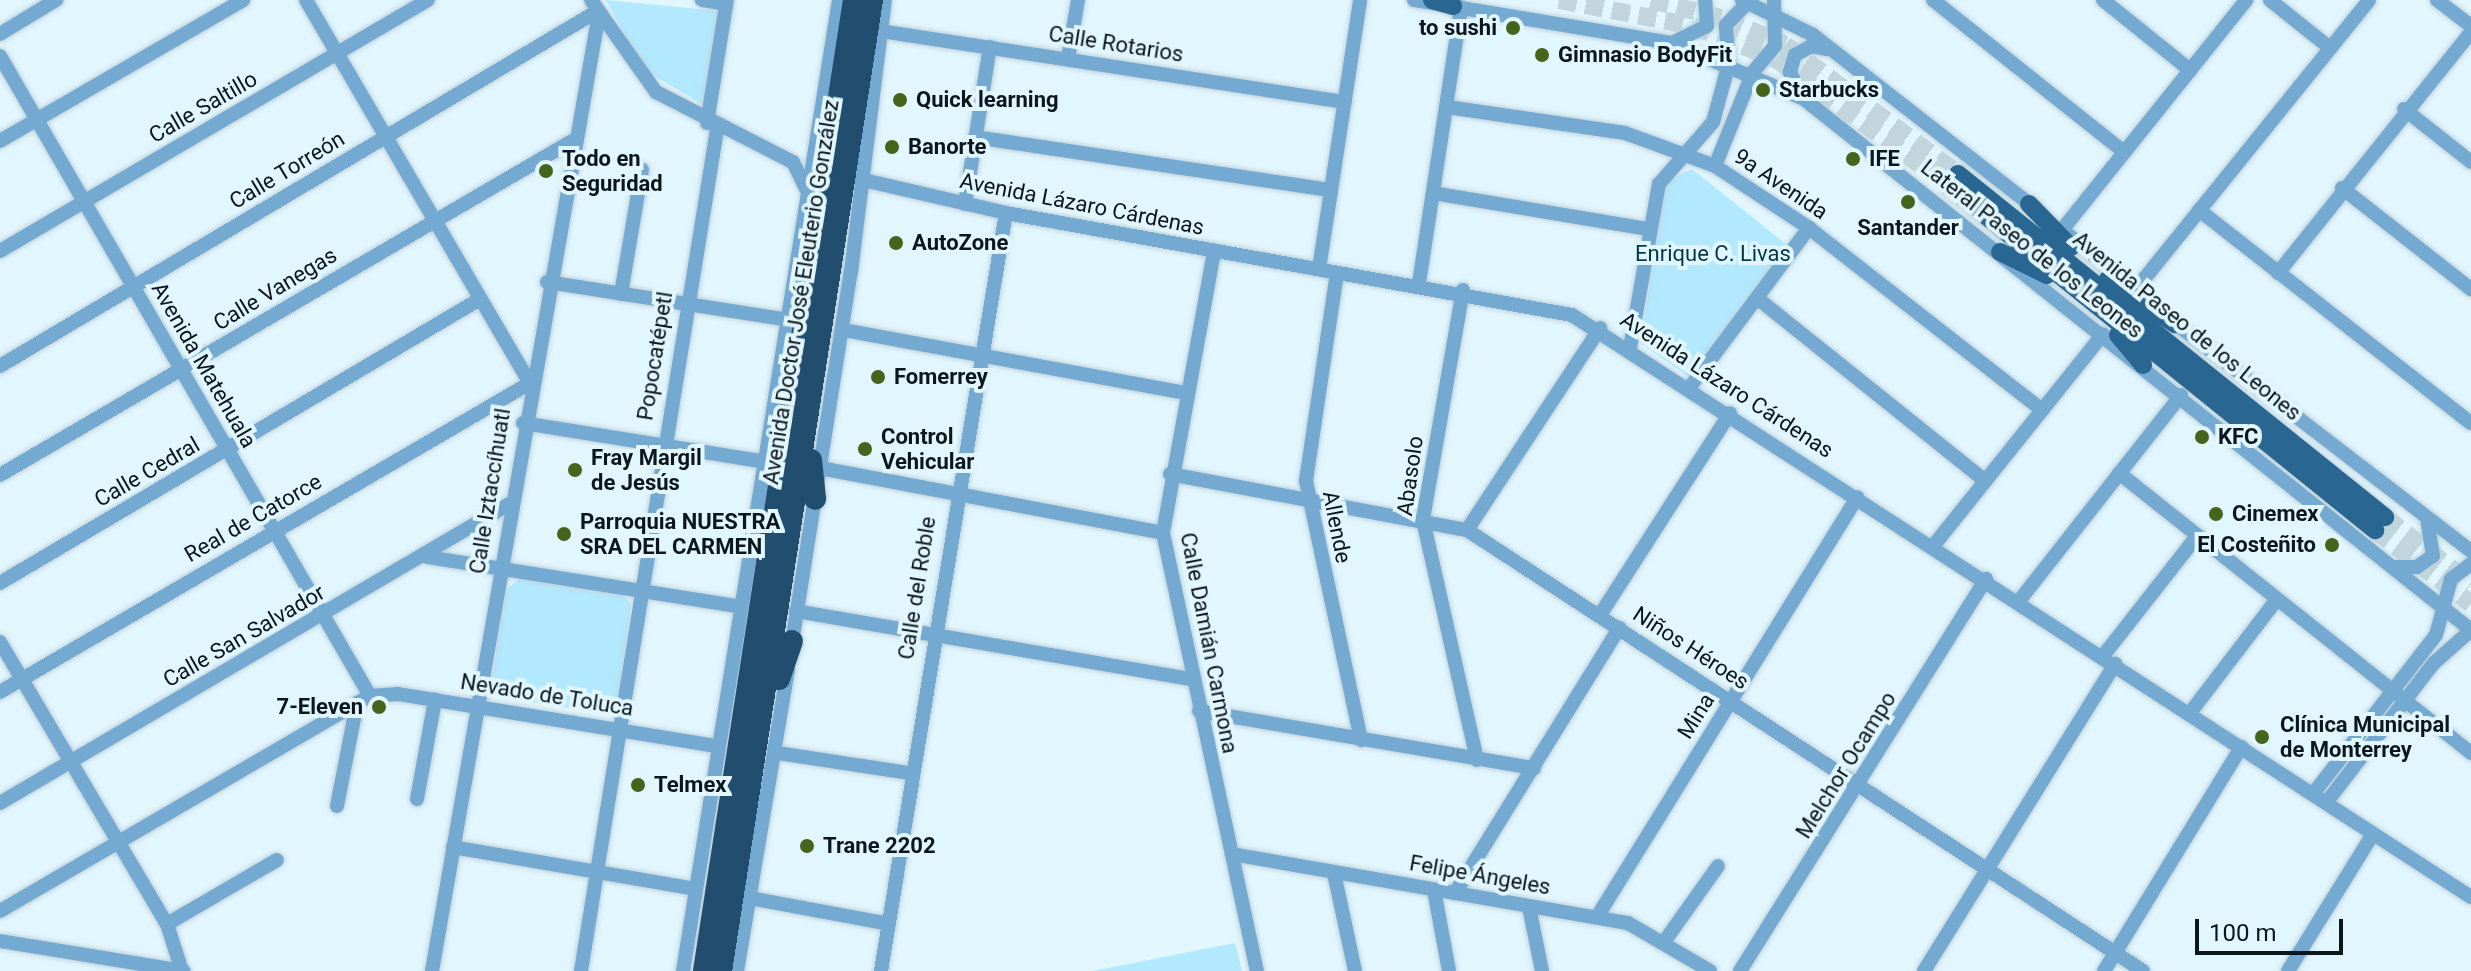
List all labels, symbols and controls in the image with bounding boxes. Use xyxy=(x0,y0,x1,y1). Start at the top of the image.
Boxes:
place label: to sushi xyxy=(1419,15,1497,41)
marker: to sushi xyxy=(1504,19,1522,37)
street label: Calle Rotarios xyxy=(1047,20,1185,68)
place label: Gimnasio BodyFit xyxy=(1558,42,1732,68)
marker: Gimnasio BodyFit xyxy=(1533,46,1551,64)
street label: Calle Saltillo xyxy=(144,65,262,149)
place label: Starbucks xyxy=(1779,77,1879,103)
marker: Starbucks xyxy=(1754,81,1772,99)
place label: Quick learning xyxy=(916,87,1059,113)
marker: Quick learning xyxy=(891,91,909,109)
street label: Avenida Doctor José Eleuterio González xyxy=(758,98,844,486)
street label: Calle Torreón xyxy=(225,125,349,215)
place label: Banorte xyxy=(908,134,986,160)
marker: Banorte xyxy=(883,138,901,156)
street label: 9a Avenida xyxy=(1729,143,1833,225)
place label: Todo en Seguridad xyxy=(562,145,663,196)
place label: IFE xyxy=(1869,146,1900,172)
marker: IFE xyxy=(1844,150,1862,168)
street label: Lateral Paseo de los Leones xyxy=(1916,154,2148,344)
marker: Todo en Seguridad xyxy=(537,162,555,180)
street label: Avenida Lázaro Cárdenas xyxy=(958,167,1206,241)
marker: Santander xyxy=(1899,193,1917,211)
place label: Santander xyxy=(1857,215,1959,241)
street label: Avenida Paseo de los Leones xyxy=(2068,226,2306,426)
place label: AutoZone xyxy=(912,230,1008,256)
marker: AutoZone xyxy=(887,234,905,252)
park label: Enrique C. Livas xyxy=(1635,241,1791,267)
street label: Calle Vanegas xyxy=(209,242,341,336)
street label: Avenida Matehuala xyxy=(146,277,262,453)
street label: Popocatépetl xyxy=(632,290,678,422)
street label: Avenida Lázaro Cárdenas xyxy=(1616,306,1838,464)
place label: Fomerrey xyxy=(894,364,988,390)
marker: Fomerrey xyxy=(869,368,887,386)
street label: Calle Iztaccíhuatl xyxy=(464,406,516,576)
place label: Control Vehicular xyxy=(881,423,974,474)
place label: KFC xyxy=(2218,424,2258,450)
marker: KFC xyxy=(2193,428,2211,446)
street label: Calle Cedral xyxy=(90,431,204,513)
street label: Abasolo xyxy=(1391,434,1429,518)
marker: Control Vehicular xyxy=(856,440,874,458)
place label: Fray Margil de Jesús xyxy=(591,444,702,496)
marker: Fray Margil de Jesús xyxy=(566,461,584,479)
street label: Real de Catorce xyxy=(180,468,326,568)
street label: Allende xyxy=(1317,489,1357,565)
place label: Cinemex xyxy=(2232,501,2319,527)
marker: Cinemex xyxy=(2207,505,2225,523)
place label: Parroquia NUESTRA SRA DEL CARMEN xyxy=(580,508,780,560)
street label: Calle del Roble xyxy=(893,515,941,661)
marker: Parroquia NUESTRA SRA DEL CARMEN xyxy=(555,525,573,543)
street label: Calle Damián Carmona xyxy=(1175,530,1243,756)
place label: El Costeñito xyxy=(2197,532,2316,558)
marker: El Costeñito xyxy=(2323,536,2341,554)
street label: Calle San Salvador xyxy=(159,579,329,693)
street label: Niños Héroes xyxy=(1628,601,1754,695)
street label: Nevado de Toluca xyxy=(458,668,636,722)
street label: Melchor Ocampo xyxy=(1790,687,1902,843)
street label: Mina xyxy=(1672,688,1720,744)
place label: 7-Eleven xyxy=(277,694,363,720)
marker: 7-Eleven xyxy=(370,698,388,716)
place label: Clínica Municipal de Monterrey xyxy=(2280,711,2450,762)
marker: Clínica Municipal de Monterrey xyxy=(2251,726,2273,748)
place label: Telmex xyxy=(654,772,726,798)
marker: Telmex xyxy=(629,776,647,794)
place label: Trane 2202 xyxy=(823,833,936,859)
marker: Trane 2202 xyxy=(798,837,816,855)
street label: Felipe Ángeles xyxy=(1407,850,1553,900)
scale bar xyxy=(2199,903,2347,953)
text: 100 m xyxy=(2209,919,2276,947)

